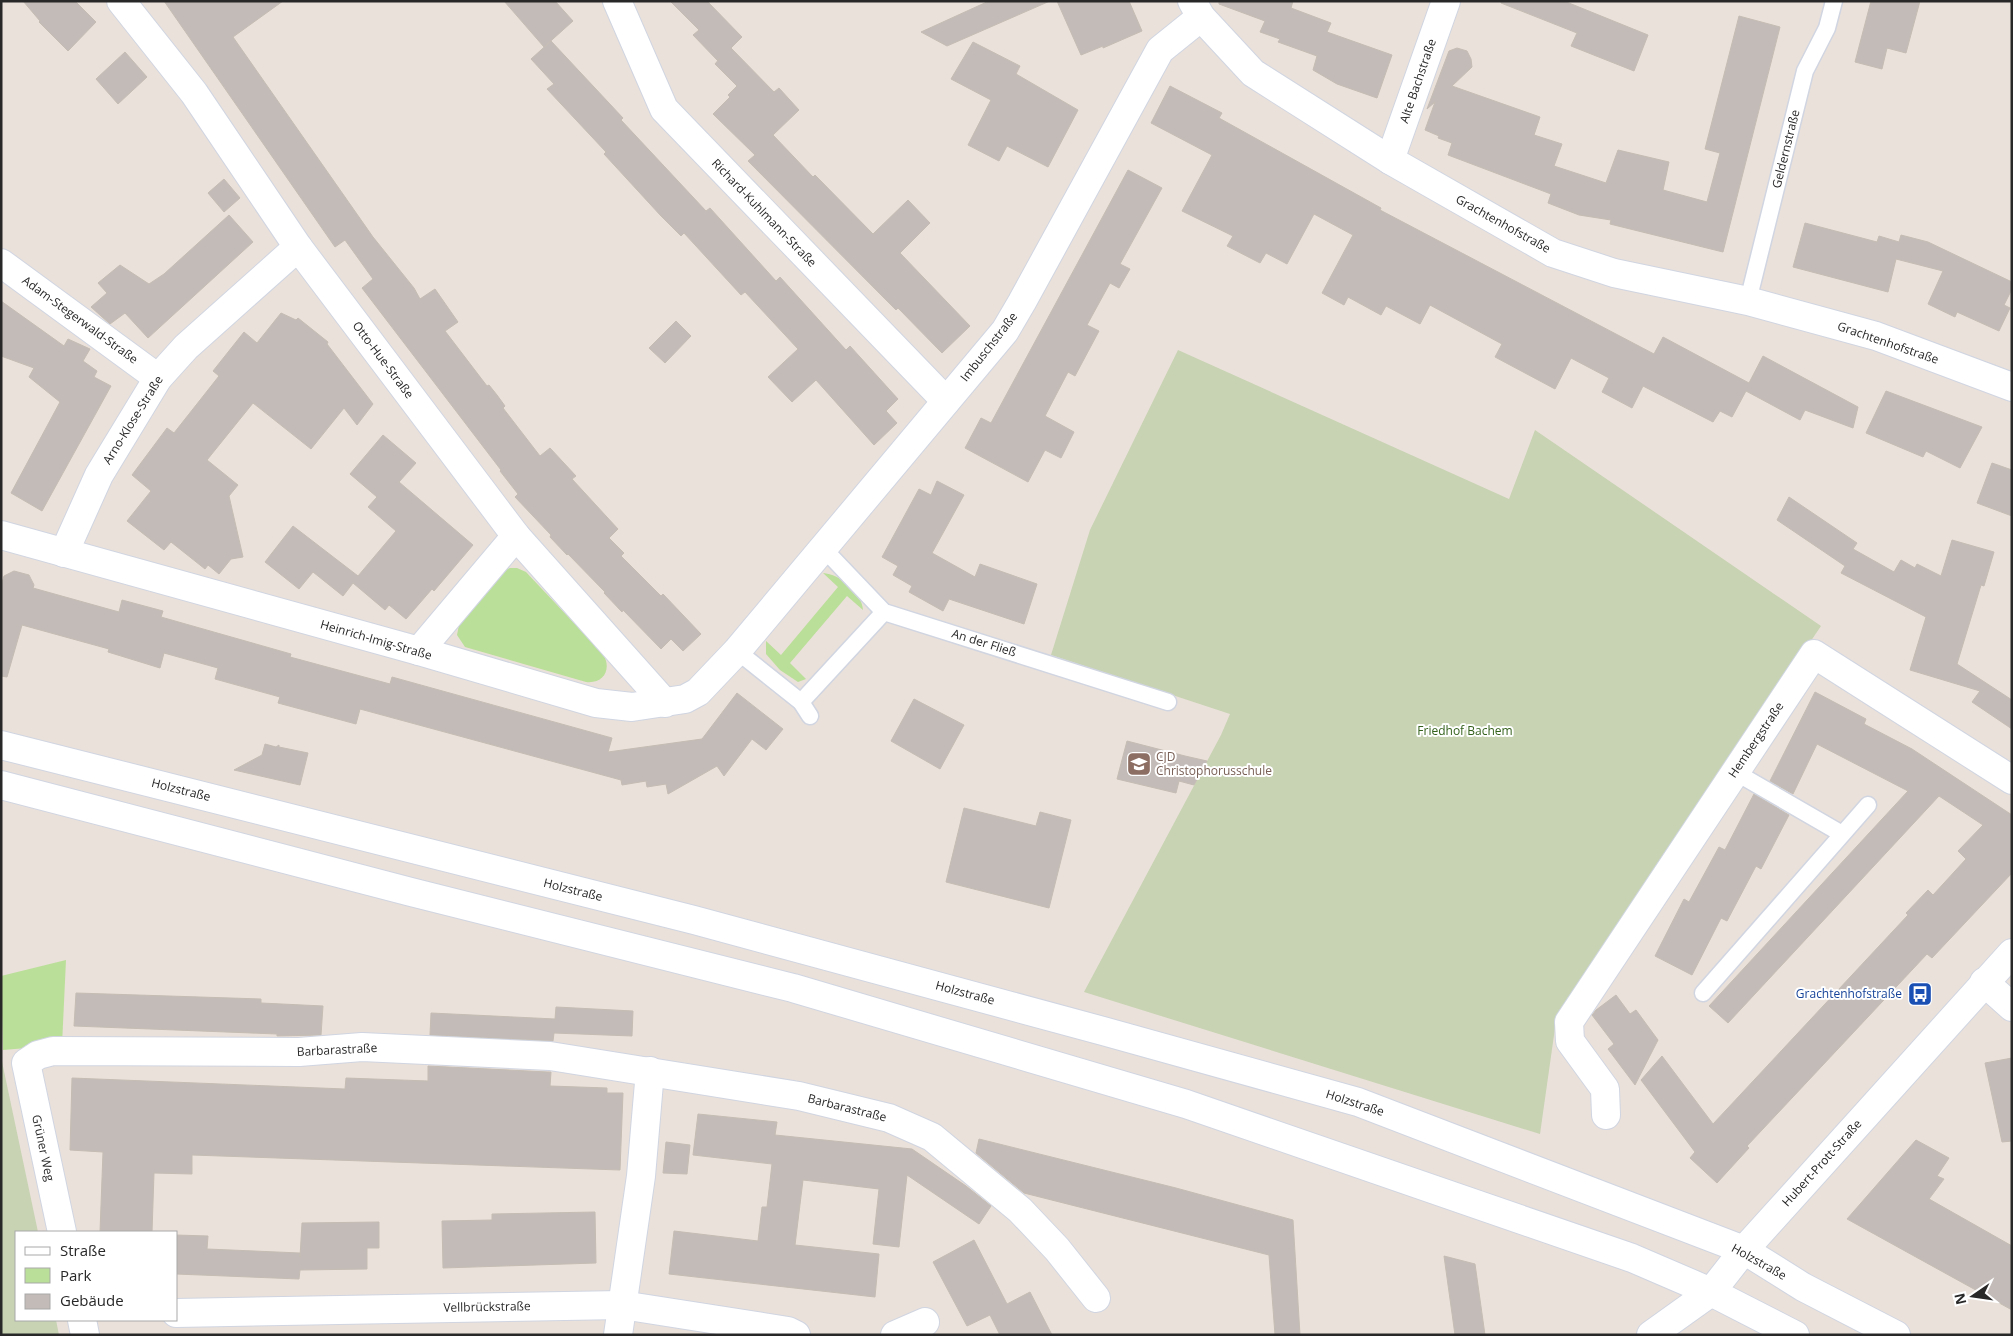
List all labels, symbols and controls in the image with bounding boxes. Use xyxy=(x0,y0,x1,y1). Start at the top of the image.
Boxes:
street label: Alte Bachstraße xyxy=(1395,36,1440,125)
street label: Geldernstraße xyxy=(1768,107,1804,190)
street label: Richard-Kuhlmann-Straße xyxy=(708,155,821,271)
street label: Grachtenhofstraße xyxy=(1453,190,1554,257)
street label: Adam-Stegerwald-Straße xyxy=(19,272,142,368)
street label: Imbuschstraße xyxy=(956,308,1021,385)
street label: Grachtenhofstraße xyxy=(1835,317,1941,368)
street label: Otto-Hue-Straße xyxy=(349,318,418,402)
street label: Arno-Klose-Straße xyxy=(98,372,167,467)
street label: Heinrich-Imig-Straße xyxy=(318,615,434,664)
street label: An der Fließ xyxy=(950,625,1018,660)
street label: Hembergstraße xyxy=(1724,698,1787,781)
park label: Friedhof Bachem xyxy=(1417,722,1513,739)
place label: CJD Christophorusschule xyxy=(1156,748,1272,779)
school or university icon: CJD Christophorusschule xyxy=(1126,751,1152,777)
street label: Holzstraße xyxy=(150,774,213,805)
street label: Holzstraße xyxy=(542,874,605,905)
street label: Holzstraße xyxy=(934,976,997,1009)
bus stop icon: Grachtenhofstraße xyxy=(1907,981,1933,1007)
place label: Grachtenhofstraße xyxy=(1796,985,1902,1002)
street label: Barbarastraße xyxy=(296,1039,378,1060)
street label: Holzstraße xyxy=(1324,1085,1387,1120)
street label: Barbarastraße xyxy=(806,1090,889,1126)
street label: Grüner Weg xyxy=(28,1113,59,1183)
street label: Hubert-Prott-Straße xyxy=(1778,1115,1865,1210)
legend xyxy=(15,1231,178,1321)
street label: Holzstraße xyxy=(1729,1239,1790,1284)
text: Straße xyxy=(60,1240,106,1260)
text: Park xyxy=(60,1265,91,1285)
north arrow xyxy=(1948,1271,1998,1321)
text: Gebäude xyxy=(60,1290,124,1310)
text: N xyxy=(1949,1291,1970,1307)
street label: Vellbrückstraße xyxy=(443,1297,531,1316)

